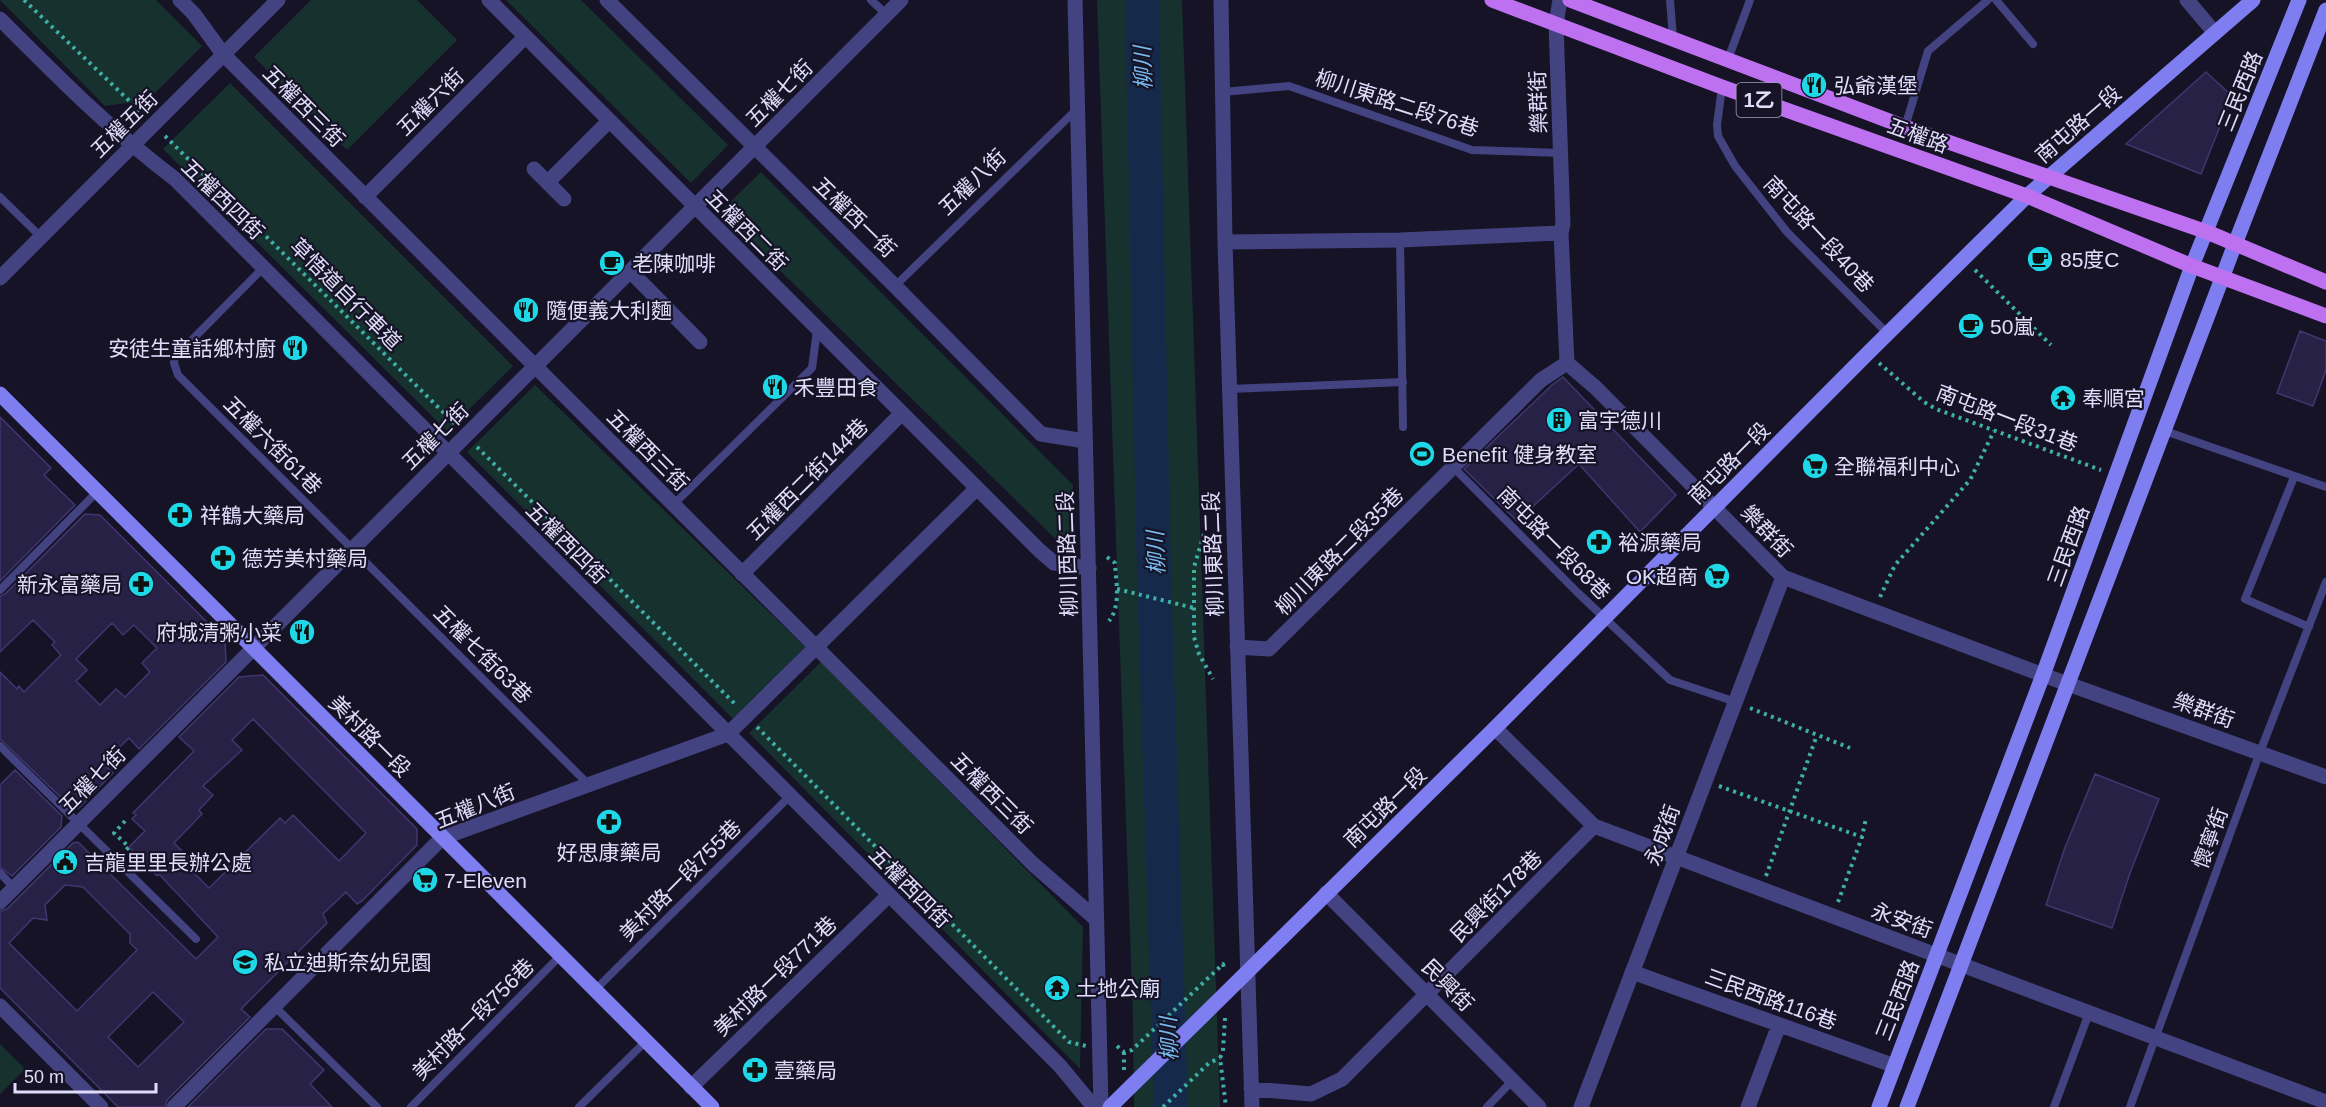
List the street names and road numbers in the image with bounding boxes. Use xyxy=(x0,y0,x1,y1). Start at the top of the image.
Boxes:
street label: 三民西路 xyxy=(2214,48,2266,134)
street label: 五權七街 xyxy=(741,55,817,131)
street label: 五權西三街 xyxy=(259,61,349,151)
street label: 五權六街 xyxy=(392,64,468,140)
street label: 柳川東路二段76巷 xyxy=(1312,66,1482,140)
street label: 樂群街 xyxy=(1525,70,1551,134)
street label: 南屯路一段 xyxy=(2031,81,2125,167)
road number: 1乙 xyxy=(1736,83,1782,117)
street label: 五權五街 xyxy=(86,86,162,162)
street label: 五權路 xyxy=(1884,113,1952,157)
street label: 五權八街 xyxy=(934,145,1010,219)
street label: 五權西四街 xyxy=(177,154,269,244)
street label: 五權西一街 xyxy=(809,172,901,262)
street label: 南屯路一段40巷 xyxy=(1760,172,1878,296)
street label: 五權西二街 xyxy=(702,185,792,275)
street label: 草悟道自行車道 xyxy=(286,234,406,354)
street label: 南屯路一段31巷 xyxy=(1933,381,2081,455)
street label: 五權六街61巷 xyxy=(219,391,327,499)
street label: 五權七街 xyxy=(397,398,473,474)
street label: 五權西三街 xyxy=(603,405,693,495)
street label: 五權西二街144巷 xyxy=(742,414,872,544)
street label: 南屯路一段 xyxy=(1684,418,1774,508)
street label: 南屯路一段68巷 xyxy=(1493,482,1615,604)
street label: 柳川東路二段35巷 xyxy=(1271,483,1407,619)
street label: 柳川西路二段 xyxy=(1053,491,1081,617)
street label: 柳川東路二段 xyxy=(1199,491,1227,617)
street label: 五權西四街 xyxy=(522,498,612,588)
street label: 樂群街 xyxy=(1737,500,1797,562)
street label: 三民西路 xyxy=(2043,503,2093,589)
street label: 五權七街63巷 xyxy=(429,600,537,708)
street label: 樂群街 xyxy=(2170,688,2238,732)
street label: 美村路一段 xyxy=(325,691,415,781)
street label: 五權七街 xyxy=(54,742,130,818)
street label: 五權西三街 xyxy=(947,748,1037,838)
street label: 南屯路一段 xyxy=(1339,762,1431,852)
street label: 五權八街 xyxy=(432,780,518,832)
street label: 永成街 xyxy=(1640,801,1684,869)
street label: 懷寧街 xyxy=(2188,804,2232,872)
street label: 美村路一段755巷 xyxy=(615,815,745,945)
street label: 五權西四街 xyxy=(865,842,955,932)
street label: 民興街178巷 xyxy=(1446,846,1546,946)
street label: 永安街 xyxy=(1868,898,1936,942)
street label: 美村路一段771巷 xyxy=(709,912,841,1040)
street label: 美村路一段756巷 xyxy=(408,954,538,1084)
street label: 民興街 xyxy=(1418,955,1478,1015)
street label: 三民西路 xyxy=(1871,957,1923,1043)
street label: 三民西路116巷 xyxy=(1702,965,1840,1033)

